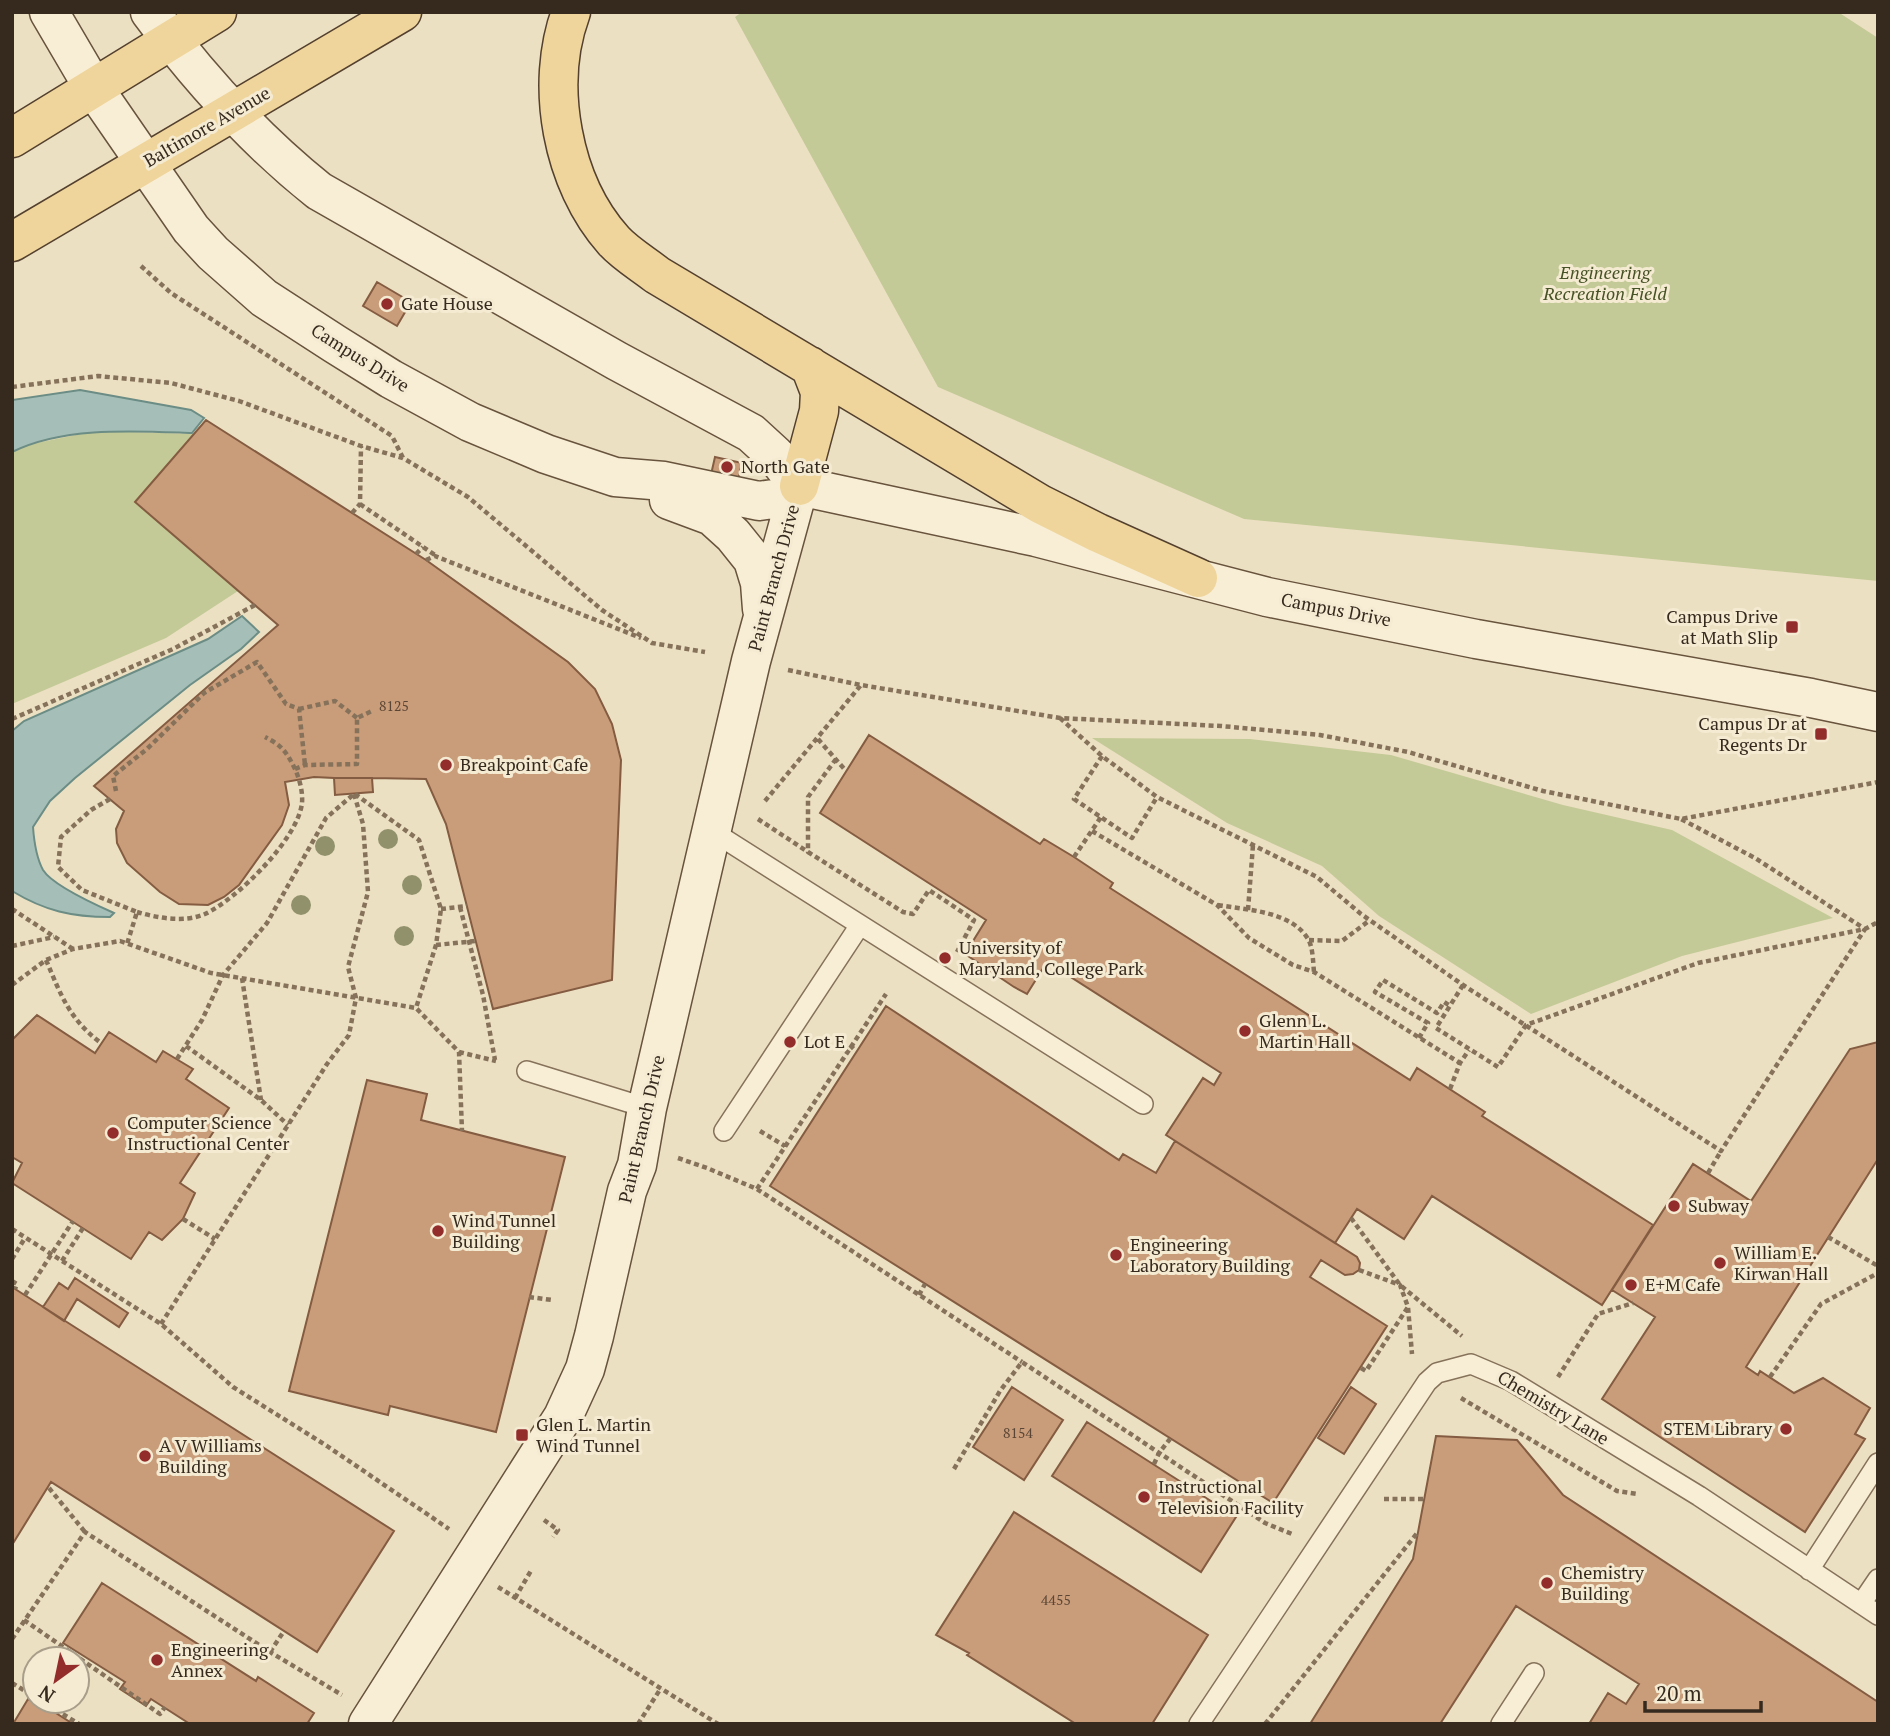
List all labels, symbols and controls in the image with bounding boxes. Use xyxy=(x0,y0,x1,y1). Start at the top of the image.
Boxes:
street label: Baltimore Avenue xyxy=(139,80,274,172)
park label: Engineering Recreation Field xyxy=(1542,260,1667,305)
place label: Gate House xyxy=(401,291,493,315)
marker: Gate House xyxy=(379,296,395,312)
street label: Campus Drive xyxy=(307,317,414,397)
place label: North Gate xyxy=(741,454,830,478)
marker: North Gate xyxy=(719,459,735,475)
street label: Paint Branch Drive xyxy=(742,502,804,654)
street label: Campus Drive xyxy=(1279,587,1393,631)
place label: Campus Drive at Math Slip xyxy=(1666,604,1778,649)
marker: Campus Drive at Math Slip xyxy=(1784,619,1800,635)
house number: 8125 xyxy=(379,696,409,715)
place label: Campus Dr at Regents Dr xyxy=(1698,711,1807,756)
marker: Campus Dr at Regents Dr xyxy=(1813,726,1829,742)
place label: Breakpoint Cafe xyxy=(460,752,588,776)
marker: Breakpoint Cafe xyxy=(438,757,454,773)
place label: University of Maryland, College Park xyxy=(959,935,1145,980)
marker: University of Maryland, College Park xyxy=(937,950,953,966)
place label: Glenn L. Martin Hall xyxy=(1259,1008,1351,1053)
marker: Glenn L. Martin Hall xyxy=(1237,1023,1253,1039)
place label: Lot E xyxy=(804,1029,845,1053)
marker: Lot E xyxy=(782,1034,798,1050)
street label: Paint Branch Drive xyxy=(612,1053,670,1205)
place label: Computer Science Instructional Center xyxy=(127,1110,289,1155)
marker: Computer Science Instructional Center xyxy=(105,1125,121,1141)
place label: Subway xyxy=(1688,1193,1750,1217)
marker: Subway xyxy=(1666,1198,1682,1214)
place label: Wind Tunnel Building xyxy=(452,1208,556,1253)
marker: Wind Tunnel Building xyxy=(430,1223,446,1239)
place label: Engineering Laboratory Building xyxy=(1130,1232,1290,1277)
place label: William E. Kirwan Hall xyxy=(1734,1240,1828,1285)
marker: Engineering Laboratory Building xyxy=(1108,1247,1124,1263)
marker: William E. Kirwan Hall xyxy=(1712,1255,1728,1271)
place label: E+M Cafe xyxy=(1645,1272,1721,1296)
marker: E+M Cafe xyxy=(1623,1277,1639,1293)
street label: Chemistry Lane xyxy=(1493,1364,1614,1450)
place label: Glen L. Martin Wind Tunnel xyxy=(536,1412,651,1457)
place label: STEM Library xyxy=(1663,1416,1773,1440)
marker: STEM Library xyxy=(1778,1421,1794,1437)
house number: 8154 xyxy=(1003,1423,1033,1442)
marker: Glen L. Martin Wind Tunnel xyxy=(514,1427,530,1443)
place label: A V Williams Building xyxy=(159,1433,262,1478)
marker: A V Williams Building xyxy=(137,1448,153,1464)
place label: Instructional Television Facility xyxy=(1158,1474,1304,1519)
marker: Instructional Television Facility xyxy=(1136,1489,1152,1505)
place label: Chemistry Building xyxy=(1561,1560,1645,1605)
marker: Chemistry Building xyxy=(1539,1575,1555,1591)
house number: 4455 xyxy=(1041,1590,1071,1609)
place label: Engineering Annex xyxy=(171,1637,269,1682)
north arrow xyxy=(21,1645,91,1715)
marker: Engineering Annex xyxy=(149,1652,165,1668)
scale bar xyxy=(1645,1670,1760,1714)
text: 20 m xyxy=(1656,1679,1702,1707)
text: N xyxy=(33,1680,59,1709)

